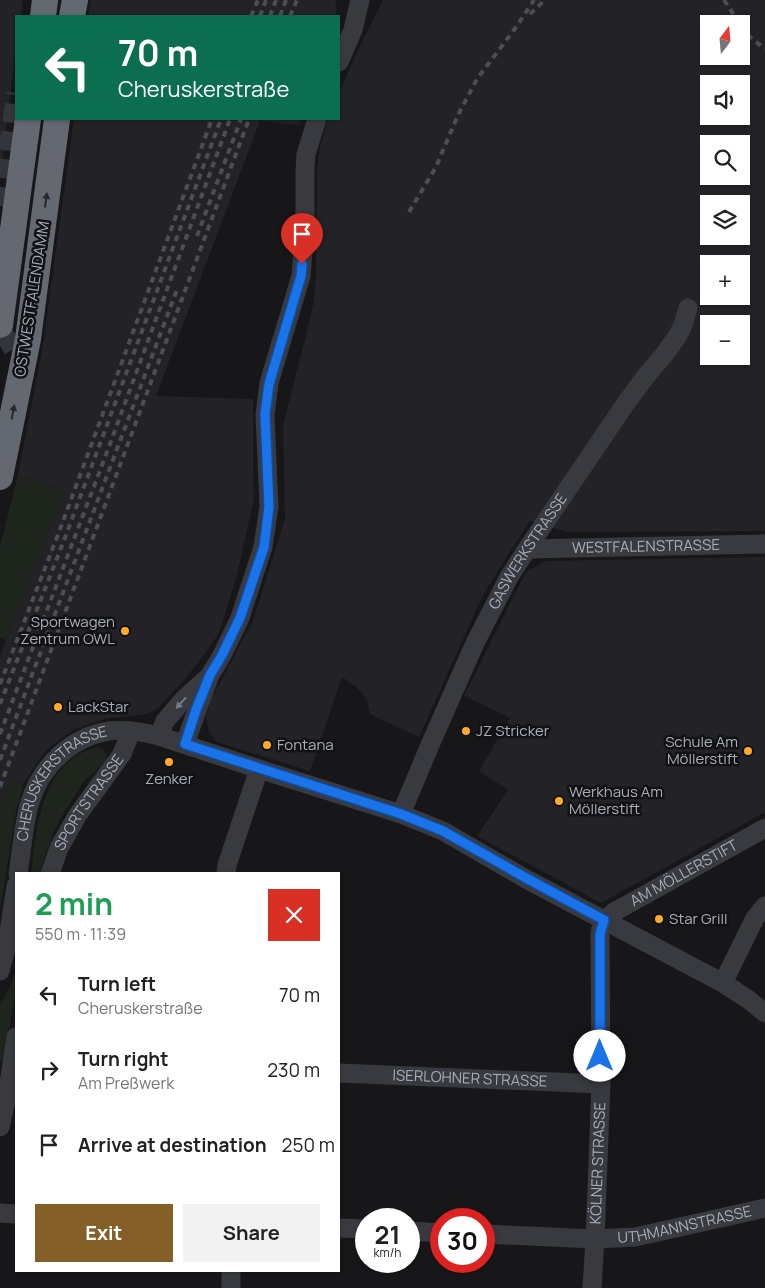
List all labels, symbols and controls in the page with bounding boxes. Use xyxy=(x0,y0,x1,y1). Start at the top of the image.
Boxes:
north arrow xyxy=(700,15,750,65)
map controls xyxy=(700,15,750,365)
text: 70 m xyxy=(118,29,198,77)
icon: left xyxy=(35,35,100,100)
text: Cheruskerstraße xyxy=(118,74,289,104)
button: sound xyxy=(700,75,750,125)
button: search xyxy=(700,135,750,185)
one-way arrow xyxy=(42,192,50,208)
button: layers xyxy=(700,195,750,245)
pin xyxy=(281,213,323,264)
street label: OSTWESTFALENDAMM xyxy=(9,220,54,378)
icon: arrive xyxy=(288,220,316,248)
button: + xyxy=(700,255,750,305)
button: − xyxy=(700,315,750,365)
one-way arrow xyxy=(9,405,17,420)
street label: GASWERKSTRASSE xyxy=(483,489,572,613)
street label: WESTFALENSTRASSE xyxy=(572,534,720,558)
place label: Sportwagen Zentrum OWL xyxy=(20,611,115,649)
marker: Sportwagen Zentrum OWL xyxy=(119,625,131,637)
place label: LackStar xyxy=(68,696,129,717)
one-way arrow xyxy=(175,696,187,708)
marker: LackStar xyxy=(52,701,64,713)
place label: JZ Stricker xyxy=(476,720,550,741)
street label: CHERUSKERSTRASSE xyxy=(12,721,109,842)
marker: JZ Stricker xyxy=(460,725,472,737)
place label: Schule Am Möllerstift xyxy=(665,731,738,769)
place label: Fontana xyxy=(277,734,334,755)
marker: Fontana xyxy=(261,739,273,751)
marker: Schule Am Möllerstift xyxy=(742,745,754,757)
street label: SPORTSTRASSE xyxy=(49,750,128,854)
marker: Zenker xyxy=(163,756,175,768)
place label: Zenker xyxy=(145,768,194,789)
place label: Werkhaus Am Möllerstift xyxy=(569,781,663,819)
marker: Werkhaus Am Möllerstift xyxy=(553,795,565,807)
street label: AM MÖLLERSTIFT xyxy=(626,834,741,911)
text: 2 min xyxy=(35,883,113,924)
button: close xyxy=(268,889,320,941)
place label: Star Grill xyxy=(669,908,728,929)
marker: Star Grill xyxy=(653,913,665,925)
text: 550 m · 11:39 xyxy=(35,923,126,945)
text: Turn left xyxy=(78,971,156,997)
icon: left xyxy=(35,981,63,1009)
text: 70 m xyxy=(279,982,320,1008)
text: Cheruskerstraße xyxy=(78,997,203,1019)
position arrow xyxy=(573,1029,625,1081)
text: Turn right xyxy=(78,1046,168,1072)
icon: right xyxy=(35,1056,63,1084)
text: 230 m xyxy=(267,1057,320,1083)
street label: ISERLOHNER STRASSE xyxy=(392,1064,548,1092)
text: Am Preßwerk xyxy=(78,1072,174,1094)
street label: KÖLNER STRASSE xyxy=(585,1102,610,1225)
icon: arrive xyxy=(35,1131,63,1159)
text: Arrive at destination xyxy=(78,1132,267,1158)
text: 250 m xyxy=(282,1132,335,1158)
street label: UTHMANNSTRASSE xyxy=(617,1200,753,1248)
button: Exit xyxy=(35,1204,173,1262)
button: Share xyxy=(183,1204,320,1262)
speed limit sign: 30 xyxy=(430,1208,495,1273)
text: 21 xyxy=(375,1217,400,1252)
text: km/h xyxy=(374,1244,401,1261)

